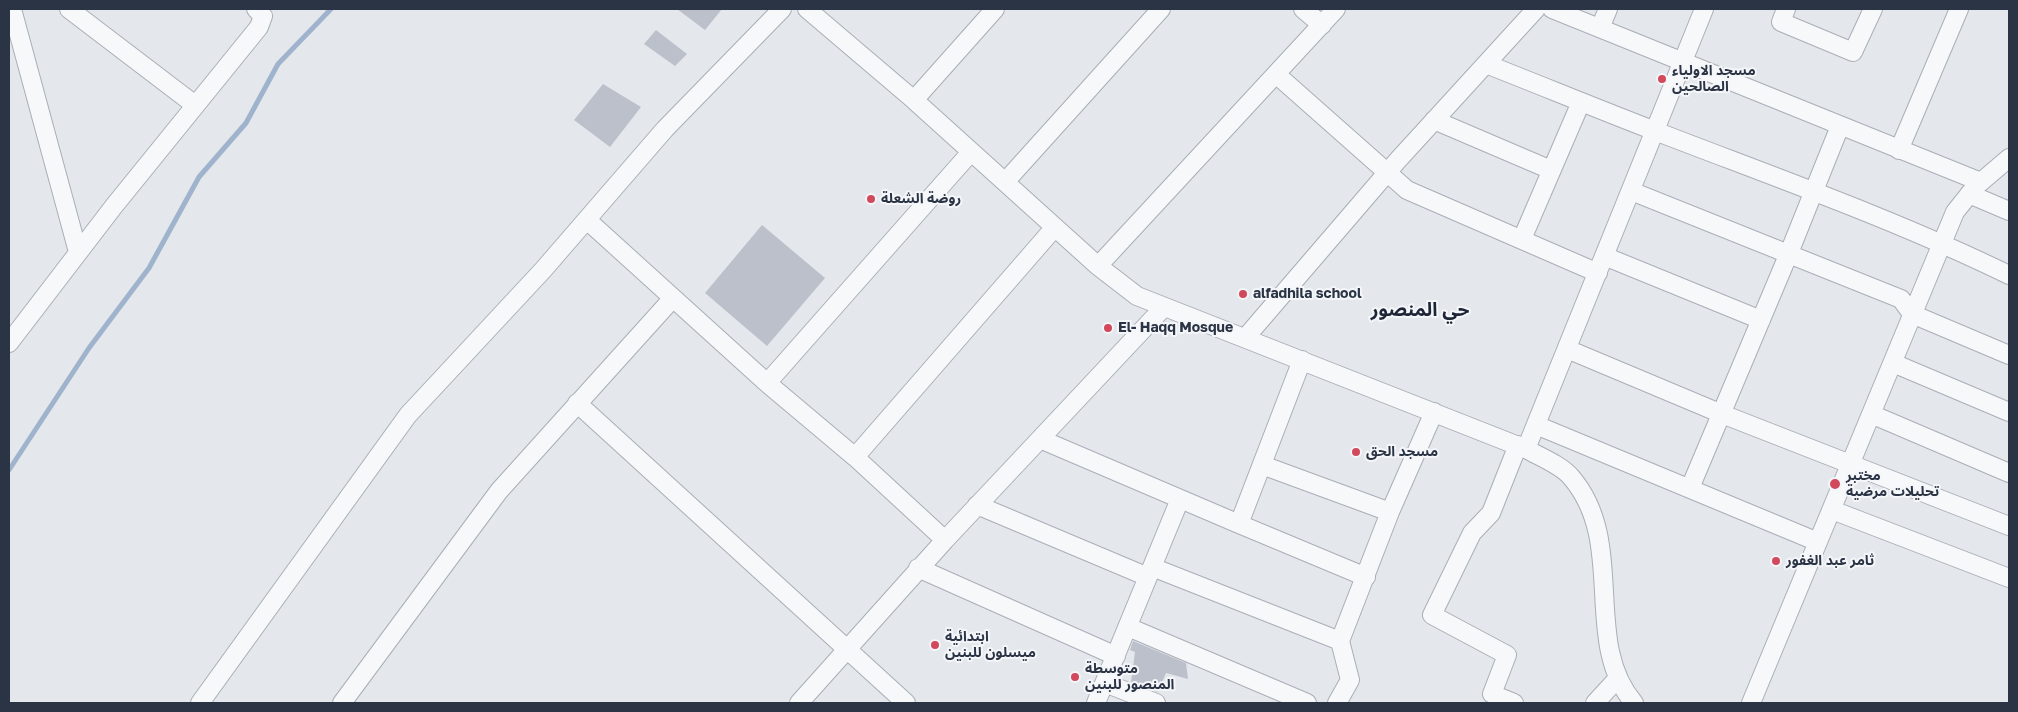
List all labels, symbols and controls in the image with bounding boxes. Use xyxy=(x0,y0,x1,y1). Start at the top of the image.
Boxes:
place label: مسجد الاولياء الصالحين xyxy=(1672,63,1756,95)
marker: مسجد الاولياء الصالحين xyxy=(1656,73,1668,85)
place label: روضة الشعلة xyxy=(881,191,961,207)
marker: روضة الشعلة xyxy=(865,193,877,205)
place label: alfadhila school xyxy=(1253,286,1362,302)
marker: alfadhila school xyxy=(1237,288,1249,300)
district label: حي المنصور xyxy=(1371,299,1469,321)
place label: El- Haqq Mosque xyxy=(1118,320,1233,336)
marker: El- Haqq Mosque xyxy=(1102,322,1114,334)
place label: مسجد الحق xyxy=(1366,444,1438,460)
marker: مسجد الحق xyxy=(1350,446,1362,458)
place label: مختبر تحليلات مرضية xyxy=(1846,468,1939,501)
marker: مختبر تحليلات مرضية xyxy=(1828,477,1842,491)
place label: ثامر عبد الغفور xyxy=(1786,553,1874,569)
marker: ثامر عبد الغفور xyxy=(1770,555,1782,567)
place label: ابتدائية ميسلون للبنين xyxy=(945,629,1036,662)
marker: ابتدائية ميسلون للبنين xyxy=(929,639,941,651)
place label: متوسطة المنصور للبنين xyxy=(1085,661,1174,694)
marker: متوسطة المنصور للبنين xyxy=(1069,671,1081,683)

